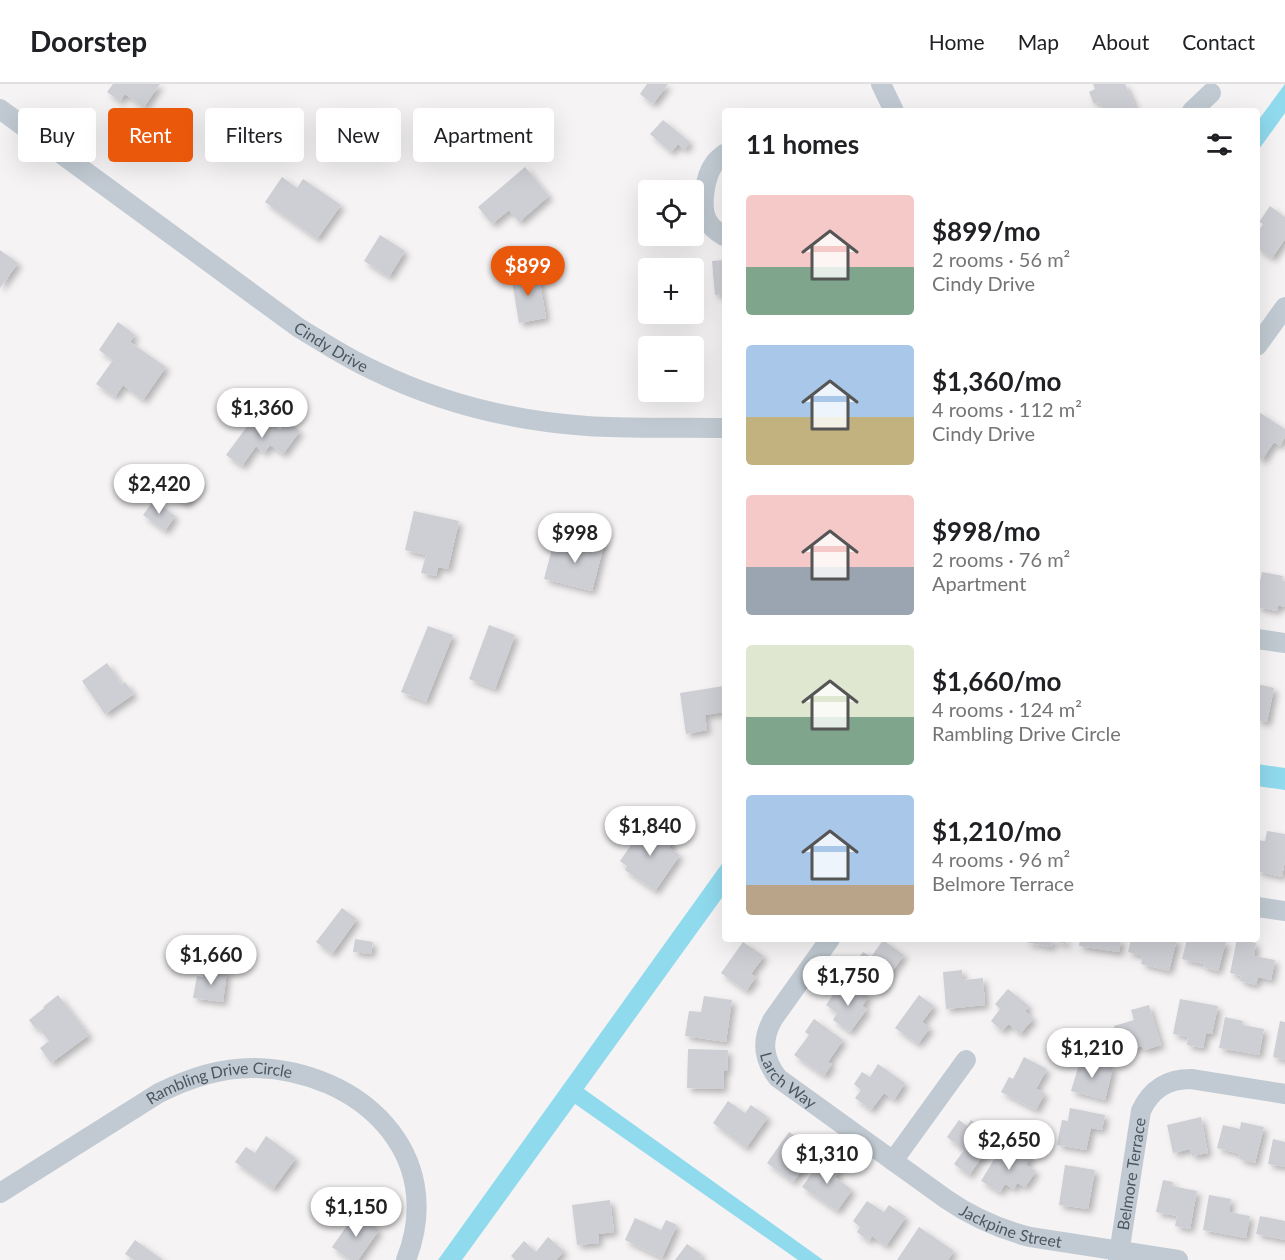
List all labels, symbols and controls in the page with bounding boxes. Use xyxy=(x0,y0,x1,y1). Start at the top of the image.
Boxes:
text: Doorstep xyxy=(30,24,147,58)
text: Home xyxy=(929,29,985,54)
text: Map xyxy=(1018,29,1059,54)
text: About xyxy=(1092,29,1149,54)
text: Contact xyxy=(1182,29,1255,54)
chip: Buy xyxy=(18,108,96,162)
chip: Rent xyxy=(108,108,193,162)
chip: Filters xyxy=(205,108,304,162)
chip: New xyxy=(316,108,401,162)
chip: Apartment xyxy=(413,108,554,162)
text: 11 homes xyxy=(746,128,859,160)
icon: filters xyxy=(1203,128,1236,161)
map controls xyxy=(638,180,704,402)
button: locate xyxy=(638,180,704,246)
text: $899/mo xyxy=(932,215,1040,247)
icon: home xyxy=(794,219,866,291)
pin: $899 xyxy=(492,246,564,297)
text: 2 rooms · 56 m² xyxy=(932,247,1070,271)
text: $899 xyxy=(505,253,551,277)
button: + xyxy=(638,258,704,324)
text: Cindy Drive xyxy=(932,271,1035,295)
street label: Cindy Drive xyxy=(291,317,372,375)
button: − xyxy=(638,336,704,402)
text: $1,360/mo xyxy=(932,365,1062,397)
icon: home xyxy=(794,369,866,441)
pin: $1,360 xyxy=(213,388,311,439)
text: $1,360 xyxy=(231,395,293,419)
text: 4 rooms · 112 m² xyxy=(932,397,1082,421)
text: Cindy Drive xyxy=(932,421,1035,445)
pin: $2,420 xyxy=(110,464,208,515)
text: $2,420 xyxy=(128,471,190,495)
pin: $998 xyxy=(539,513,611,564)
text: $998/mo xyxy=(932,515,1040,547)
icon: home xyxy=(794,519,866,591)
text: $998 xyxy=(552,520,598,544)
text: 2 rooms · 76 m² xyxy=(932,547,1070,571)
text: Apartment xyxy=(932,571,1026,595)
text: $1,660/mo xyxy=(932,665,1062,697)
icon: home xyxy=(794,669,866,741)
text: 4 rooms · 124 m² xyxy=(932,697,1082,721)
text: Rambling Drive Circle xyxy=(932,721,1121,745)
pin: $1,840 xyxy=(601,806,699,857)
text: $1,840 xyxy=(619,813,681,837)
text: $1,210/mo xyxy=(932,815,1062,847)
icon: home xyxy=(794,819,866,891)
text: 4 rooms · 96 m² xyxy=(932,847,1070,871)
text: Belmore Terrace xyxy=(932,871,1074,895)
pin: $1,660 xyxy=(162,935,260,986)
text: $1,660 xyxy=(180,942,242,966)
pin: $1,750 xyxy=(799,956,897,1007)
text: $1,750 xyxy=(817,963,879,987)
pin: $1,210 xyxy=(1043,1028,1141,1079)
text: $1,210 xyxy=(1061,1035,1123,1059)
street label: Larch Way xyxy=(757,1050,821,1112)
street label: Rambling Drive Circle xyxy=(142,1058,294,1108)
street label: Belmore Terrace xyxy=(1113,1116,1149,1232)
pin: $2,650 xyxy=(960,1120,1058,1171)
text: $2,650 xyxy=(978,1127,1040,1151)
pin: $1,310 xyxy=(778,1134,876,1185)
text: $1,310 xyxy=(796,1141,858,1165)
pin: $1,150 xyxy=(307,1187,405,1238)
text: $1,150 xyxy=(325,1194,387,1218)
street label: Jackpine Street xyxy=(957,1200,1063,1251)

